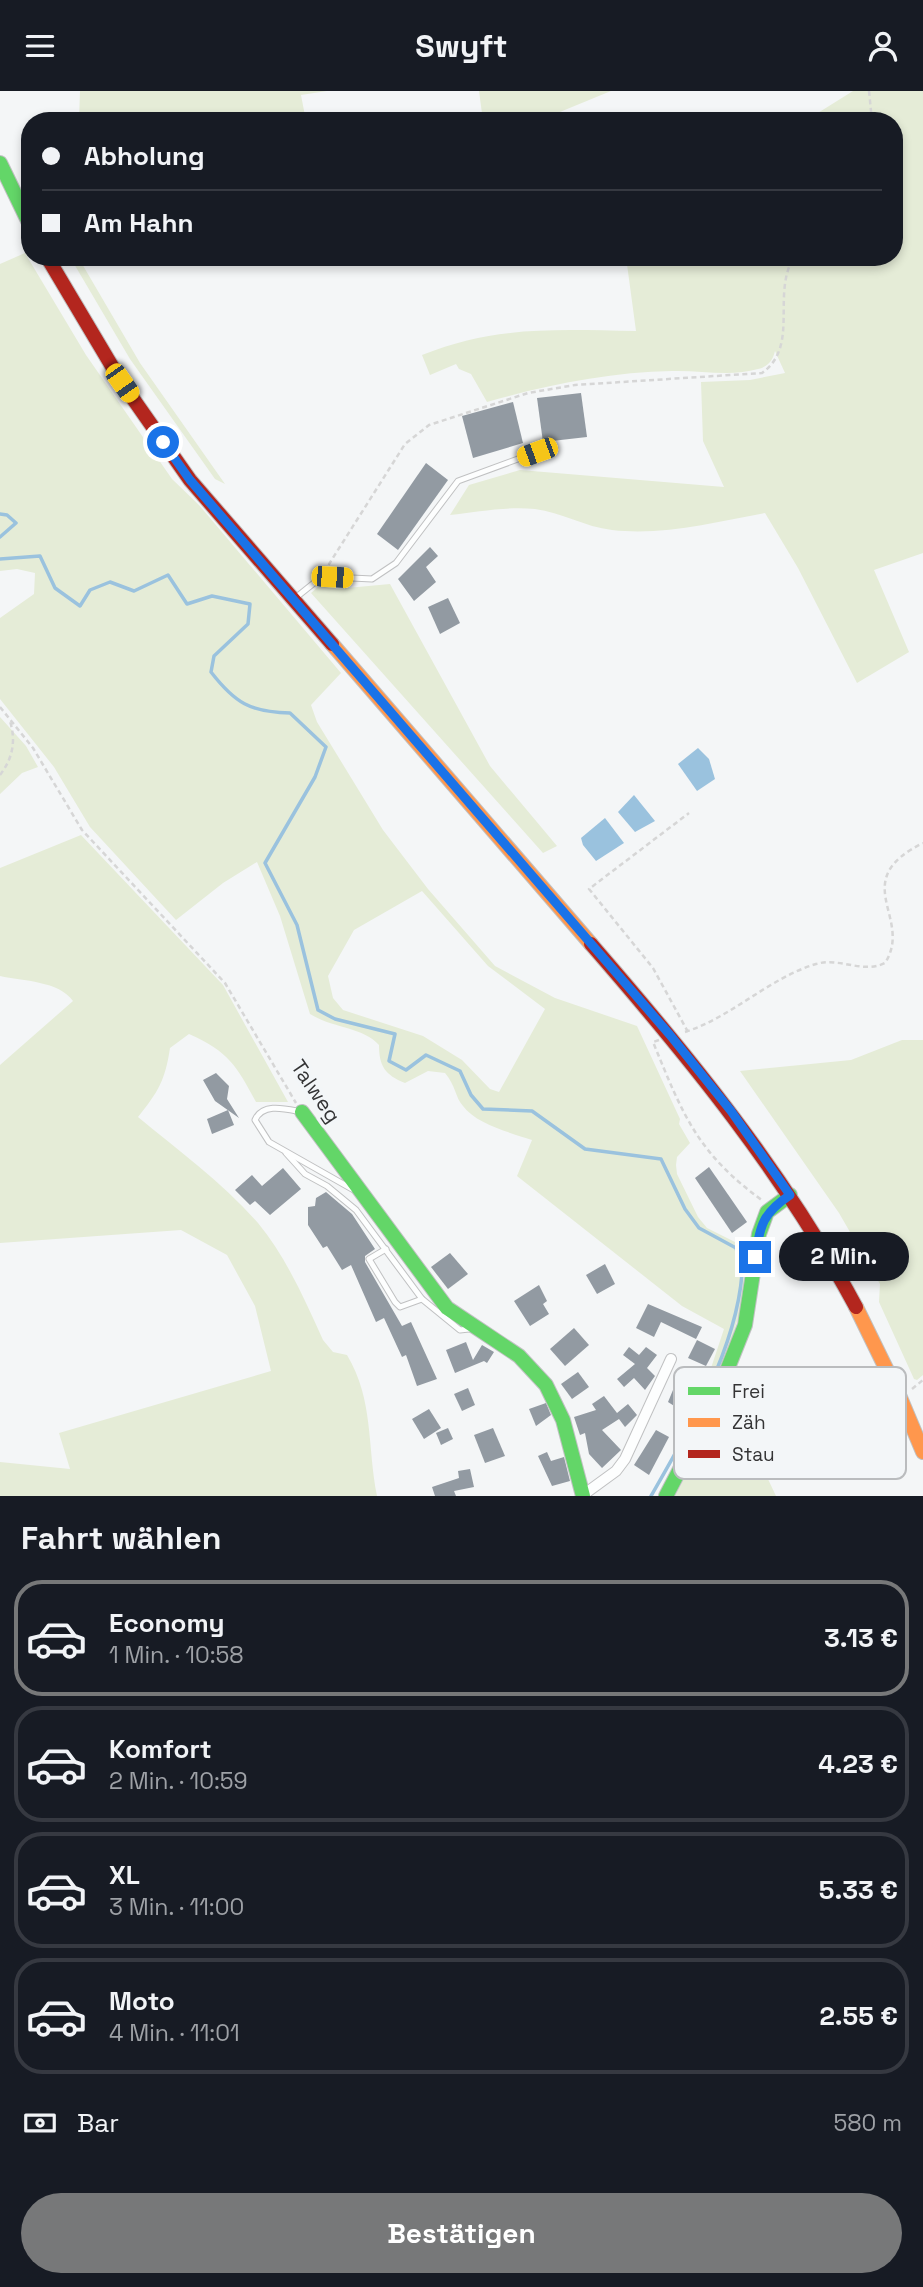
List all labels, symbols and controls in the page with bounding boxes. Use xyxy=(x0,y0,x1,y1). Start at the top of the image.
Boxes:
text: Swyft xyxy=(415,26,508,66)
icon: menu xyxy=(21,27,59,65)
icon: person xyxy=(864,27,902,65)
text: Abholung xyxy=(84,139,205,173)
text: Am Hahn xyxy=(84,206,193,240)
car xyxy=(102,360,143,406)
route start xyxy=(147,426,179,458)
car xyxy=(514,435,561,469)
car xyxy=(311,565,354,589)
street label: Talweg xyxy=(285,1054,347,1128)
callout: 2 Min. xyxy=(780,1233,909,1281)
route end xyxy=(739,1241,771,1273)
text: 2 Min. xyxy=(811,1241,877,1271)
legend xyxy=(674,1367,906,1479)
text: Frei xyxy=(732,1379,765,1404)
text: Zäh xyxy=(732,1410,766,1435)
text: Stau xyxy=(732,1442,775,1467)
text: Fahrt wählen xyxy=(21,1518,221,1558)
text: Economy xyxy=(109,1606,225,1640)
icon: car xyxy=(25,1607,88,1670)
text: 3.13 € xyxy=(824,1621,898,1655)
text: 1 Min. · 10:58 xyxy=(109,1640,244,1670)
text: Komfort xyxy=(109,1732,212,1766)
icon: car xyxy=(25,1733,88,1796)
text: 4.23 € xyxy=(818,1747,898,1781)
text: 2 Min. · 10:59 xyxy=(109,1766,248,1796)
text: XL xyxy=(109,1858,140,1892)
icon: car xyxy=(25,1859,88,1922)
text: 5.33 € xyxy=(819,1873,898,1907)
text: 3 Min. · 11:00 xyxy=(109,1892,244,1922)
text: Moto xyxy=(109,1984,175,2018)
icon: car xyxy=(25,1985,88,2048)
text: 2.55 € xyxy=(819,1999,898,2033)
text: 4 Min. · 11:01 xyxy=(109,2018,240,2048)
icon: cash xyxy=(21,2104,59,2142)
text: Bar xyxy=(77,2106,119,2140)
text: 580 m xyxy=(833,2108,902,2138)
button: Bestätigen xyxy=(21,2193,902,2273)

